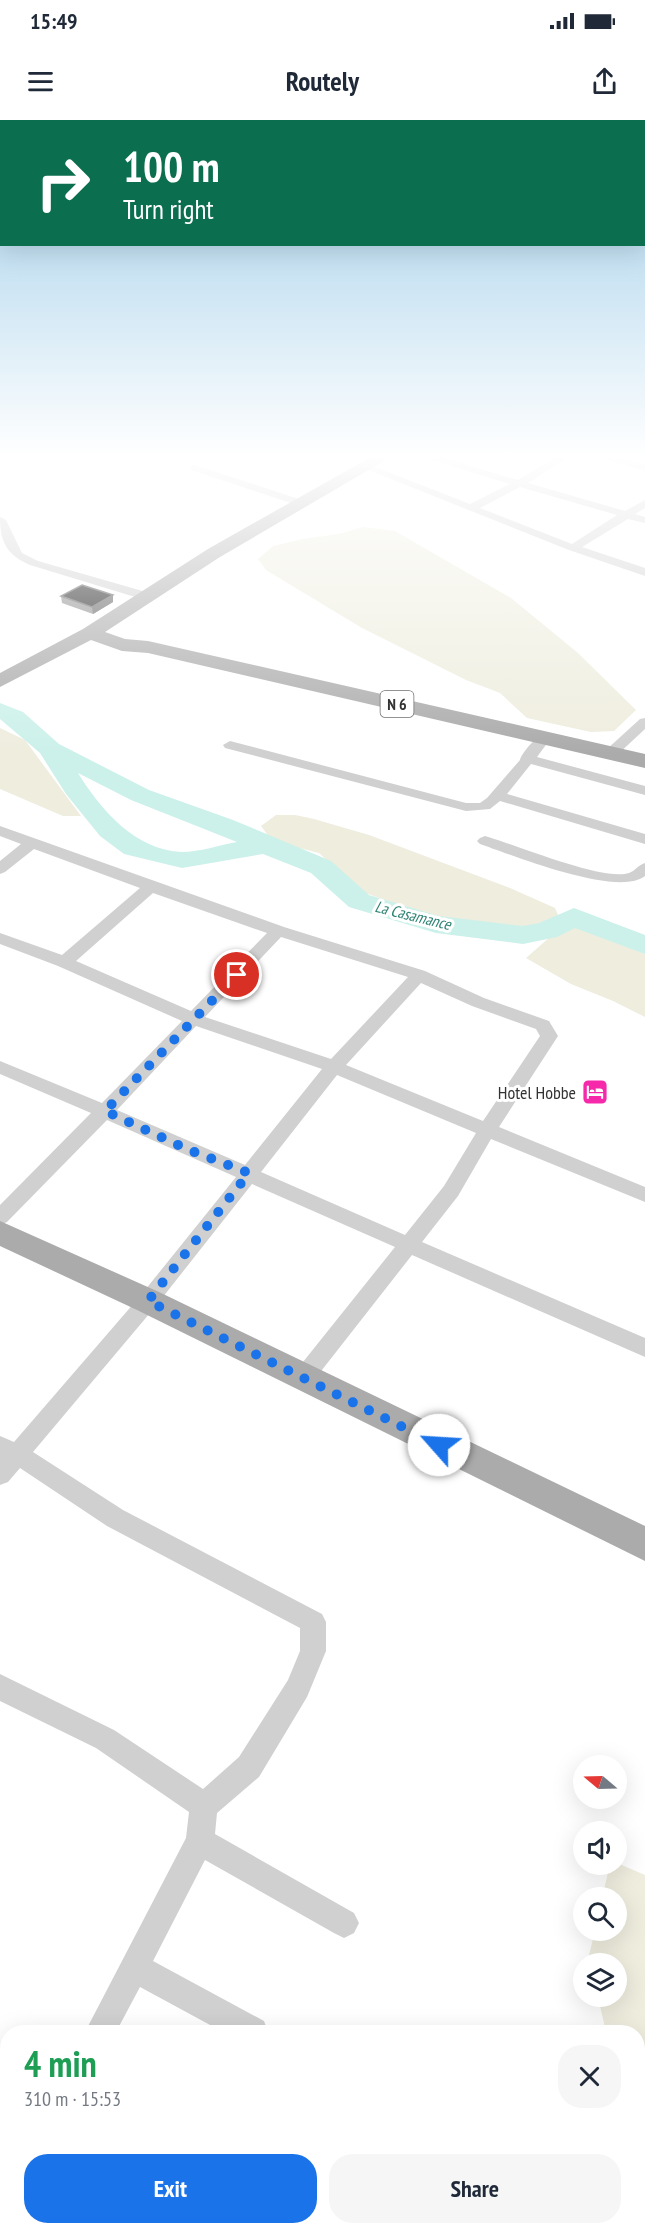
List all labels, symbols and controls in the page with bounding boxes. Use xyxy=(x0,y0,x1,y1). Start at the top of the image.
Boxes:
text: 15:49 xyxy=(30,7,78,35)
text: Routely xyxy=(286,64,359,98)
icon: menu xyxy=(24,65,57,98)
icon: share xyxy=(588,65,621,98)
text: 100 m xyxy=(123,139,220,194)
icon: right xyxy=(24,144,102,222)
text: Turn right xyxy=(123,192,214,226)
road number: N 6 xyxy=(380,691,414,717)
water label: La Casamance xyxy=(373,896,454,934)
pin xyxy=(211,949,262,1000)
icon: arrive xyxy=(220,958,253,991)
hotel icon: Hotel Hobbe xyxy=(580,1077,610,1107)
place label: Hotel Hobbe xyxy=(498,1081,576,1104)
position arrow xyxy=(407,1413,471,1477)
north arrow xyxy=(573,1755,627,1809)
map controls xyxy=(573,1755,627,2007)
button: sound xyxy=(573,1821,627,1875)
button: search xyxy=(573,1887,627,1941)
button: layers xyxy=(573,1953,627,2007)
text: 4 min xyxy=(24,2040,97,2087)
button: close xyxy=(558,2045,621,2108)
text: 310 m · 15:53 xyxy=(24,2086,121,2112)
button: Exit xyxy=(24,2154,317,2223)
button: Share xyxy=(329,2154,621,2223)

